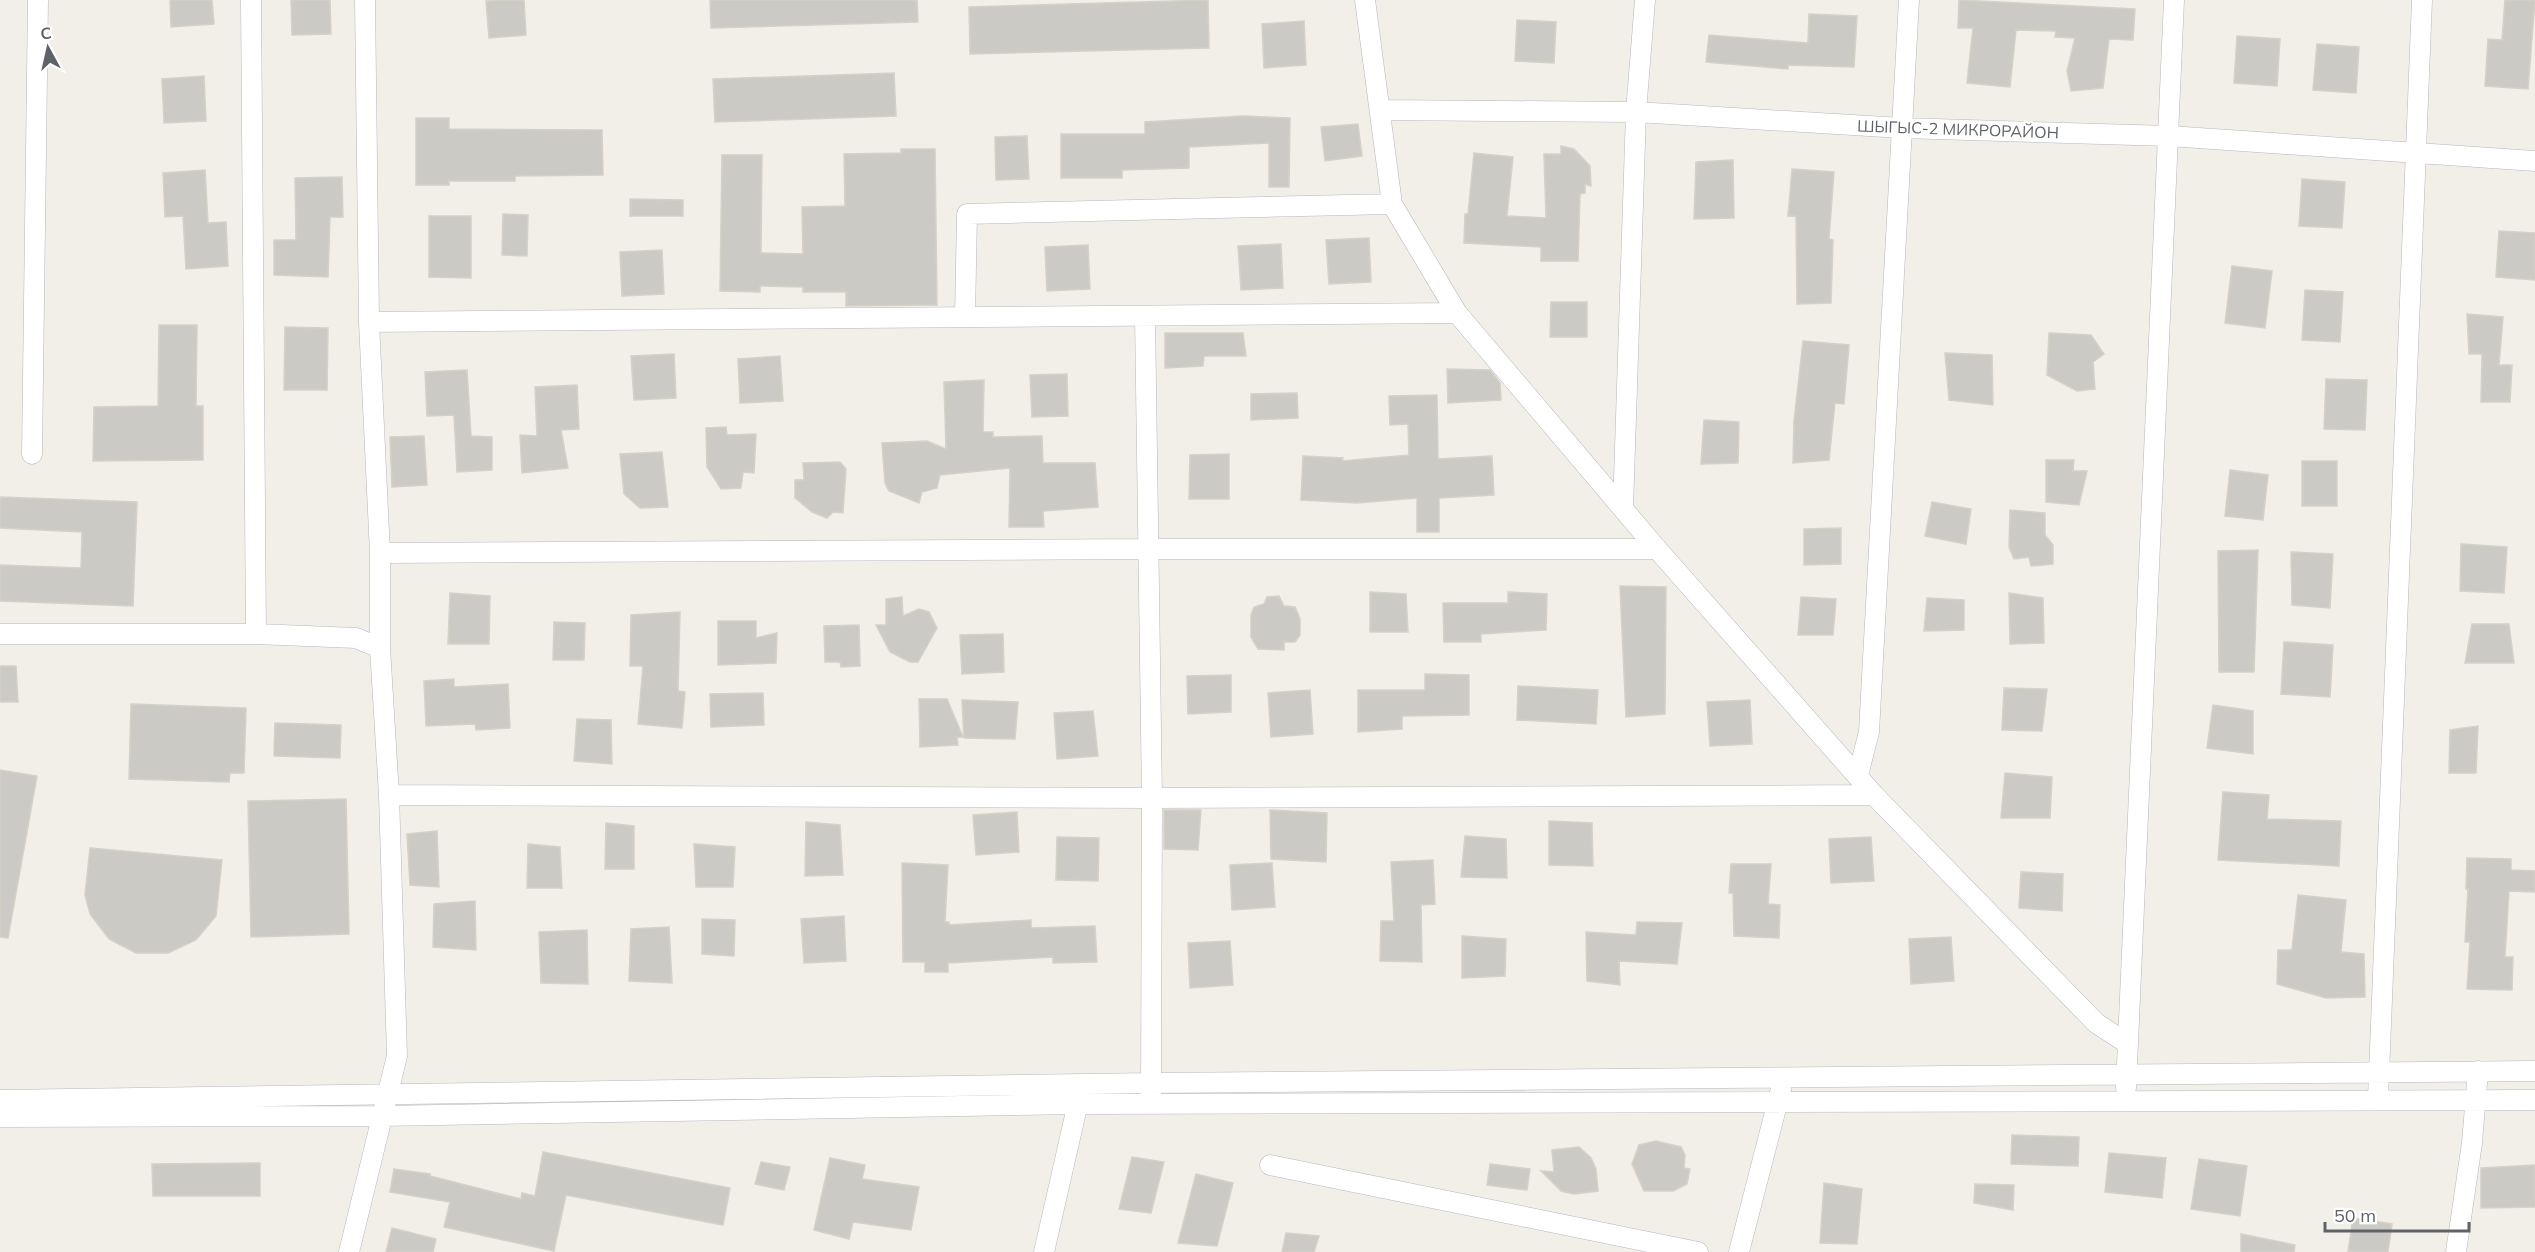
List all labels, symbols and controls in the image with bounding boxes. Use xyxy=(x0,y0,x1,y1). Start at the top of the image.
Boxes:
north arrow xyxy=(18,18,78,78)
text: С xyxy=(39,22,53,44)
street label: ШЫГЫС-2 МИКРОРАЙОН xyxy=(1857,115,2059,143)
scale bar xyxy=(2325,1195,2469,1233)
text: 50 m xyxy=(2334,1204,2376,1227)

